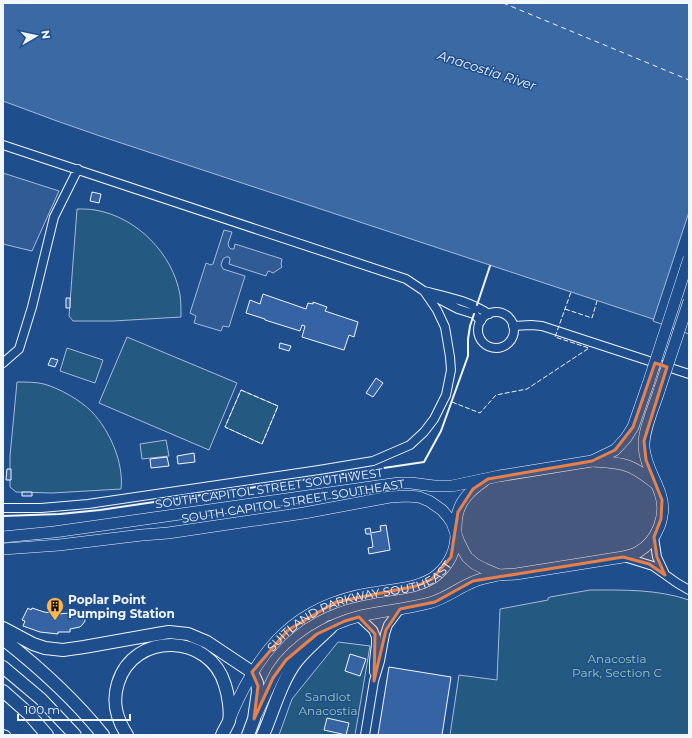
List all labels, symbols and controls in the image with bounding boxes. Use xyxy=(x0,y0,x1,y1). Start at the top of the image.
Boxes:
north arrow xyxy=(16,16,56,56)
text: N xyxy=(38,29,53,40)
water label: Anacostia River xyxy=(435,46,539,94)
street label: SOUTH CAPITOL STREET SOUTHWEST xyxy=(154,465,384,511)
street label: SOUTH CAPITOL STREET SOUTHEAST xyxy=(180,476,406,526)
street label: SUITLAND PARKWAY SOUTHEAST xyxy=(263,558,454,654)
place label: Poplar Point Pumping Station xyxy=(68,592,175,621)
building icon: Poplar Point Pumping Station xyxy=(45,596,65,621)
park label: Anacostia Park, Section C xyxy=(572,651,663,680)
park label: Sandlot Anacostia xyxy=(298,689,358,718)
scale bar xyxy=(18,696,130,722)
text: 100 m xyxy=(24,702,60,717)

